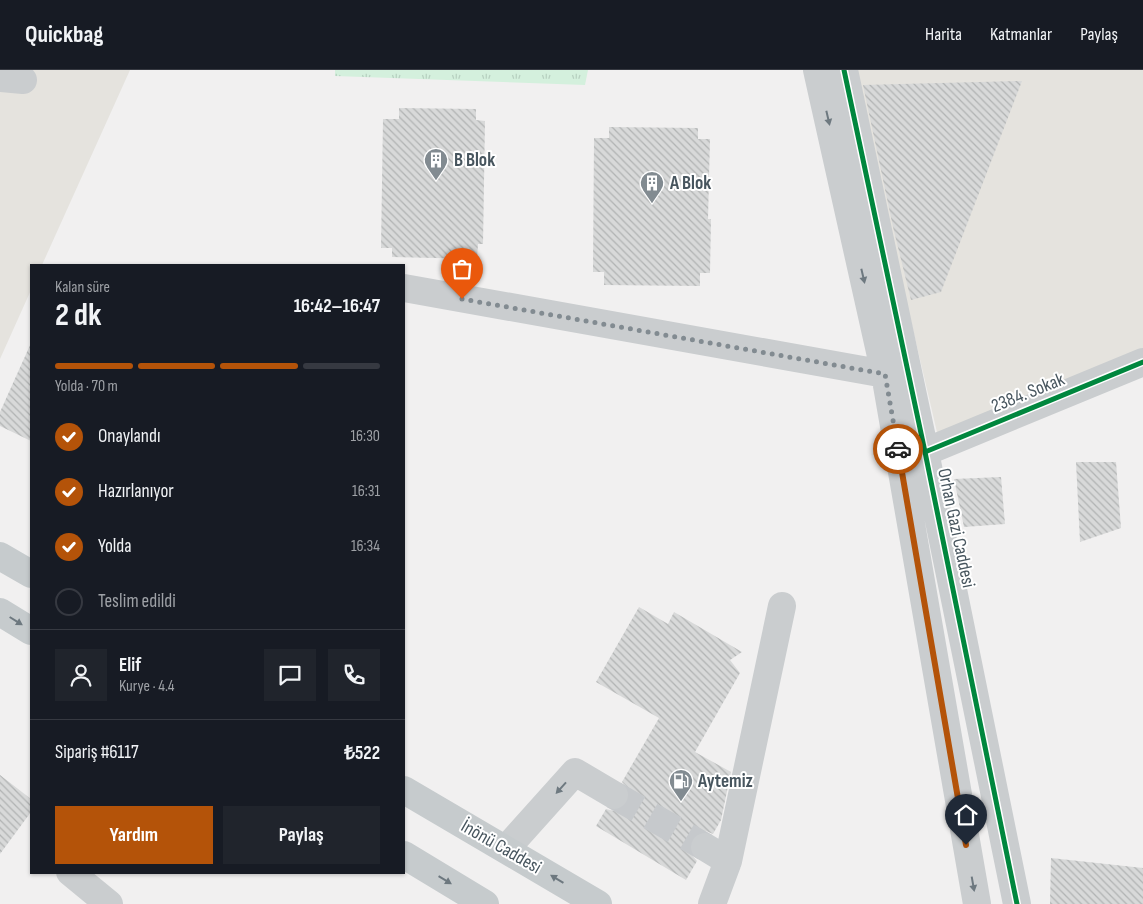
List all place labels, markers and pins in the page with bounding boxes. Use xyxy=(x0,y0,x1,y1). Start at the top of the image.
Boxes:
building icon: B Blok xyxy=(423,147,449,181)
place label: B Blok xyxy=(454,149,495,172)
building icon: A Blok xyxy=(639,170,665,204)
place label: A Blok xyxy=(669,172,711,195)
pin xyxy=(441,248,483,299)
fuel station icon: Aytemiz xyxy=(668,768,694,802)
place label: Aytemiz xyxy=(697,770,753,793)
pin xyxy=(945,794,987,845)

